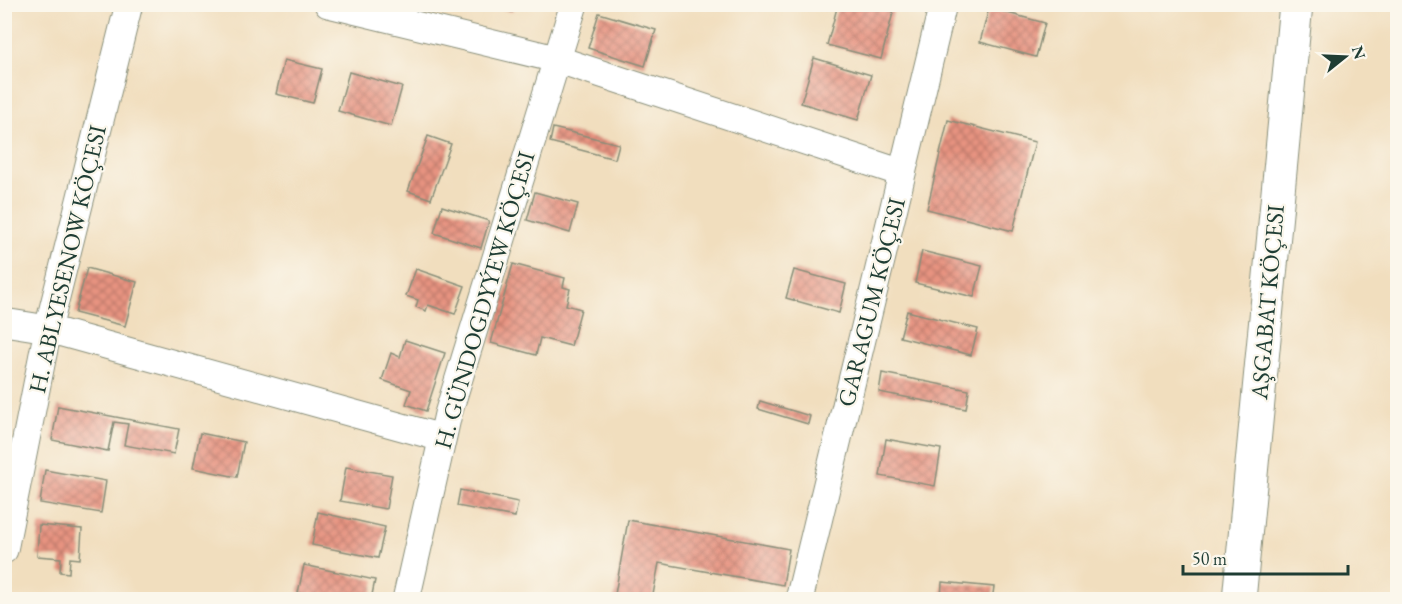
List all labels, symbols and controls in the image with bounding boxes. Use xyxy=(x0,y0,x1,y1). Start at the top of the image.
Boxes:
north arrow xyxy=(1315,27,1375,87)
text: N xyxy=(1347,43,1371,62)
street label: H. ABLYESENOW KÖÇESI xyxy=(21,122,113,396)
street label: H. GÜNDOGDYÝEW KÖÇESI xyxy=(427,148,541,452)
street label: GARAGUM KÖÇESI xyxy=(830,194,912,410)
street label: AŞGABAT KÖÇESI xyxy=(1243,203,1291,402)
scale bar xyxy=(1183,538,1348,576)
text: 50 m xyxy=(1192,547,1227,570)

